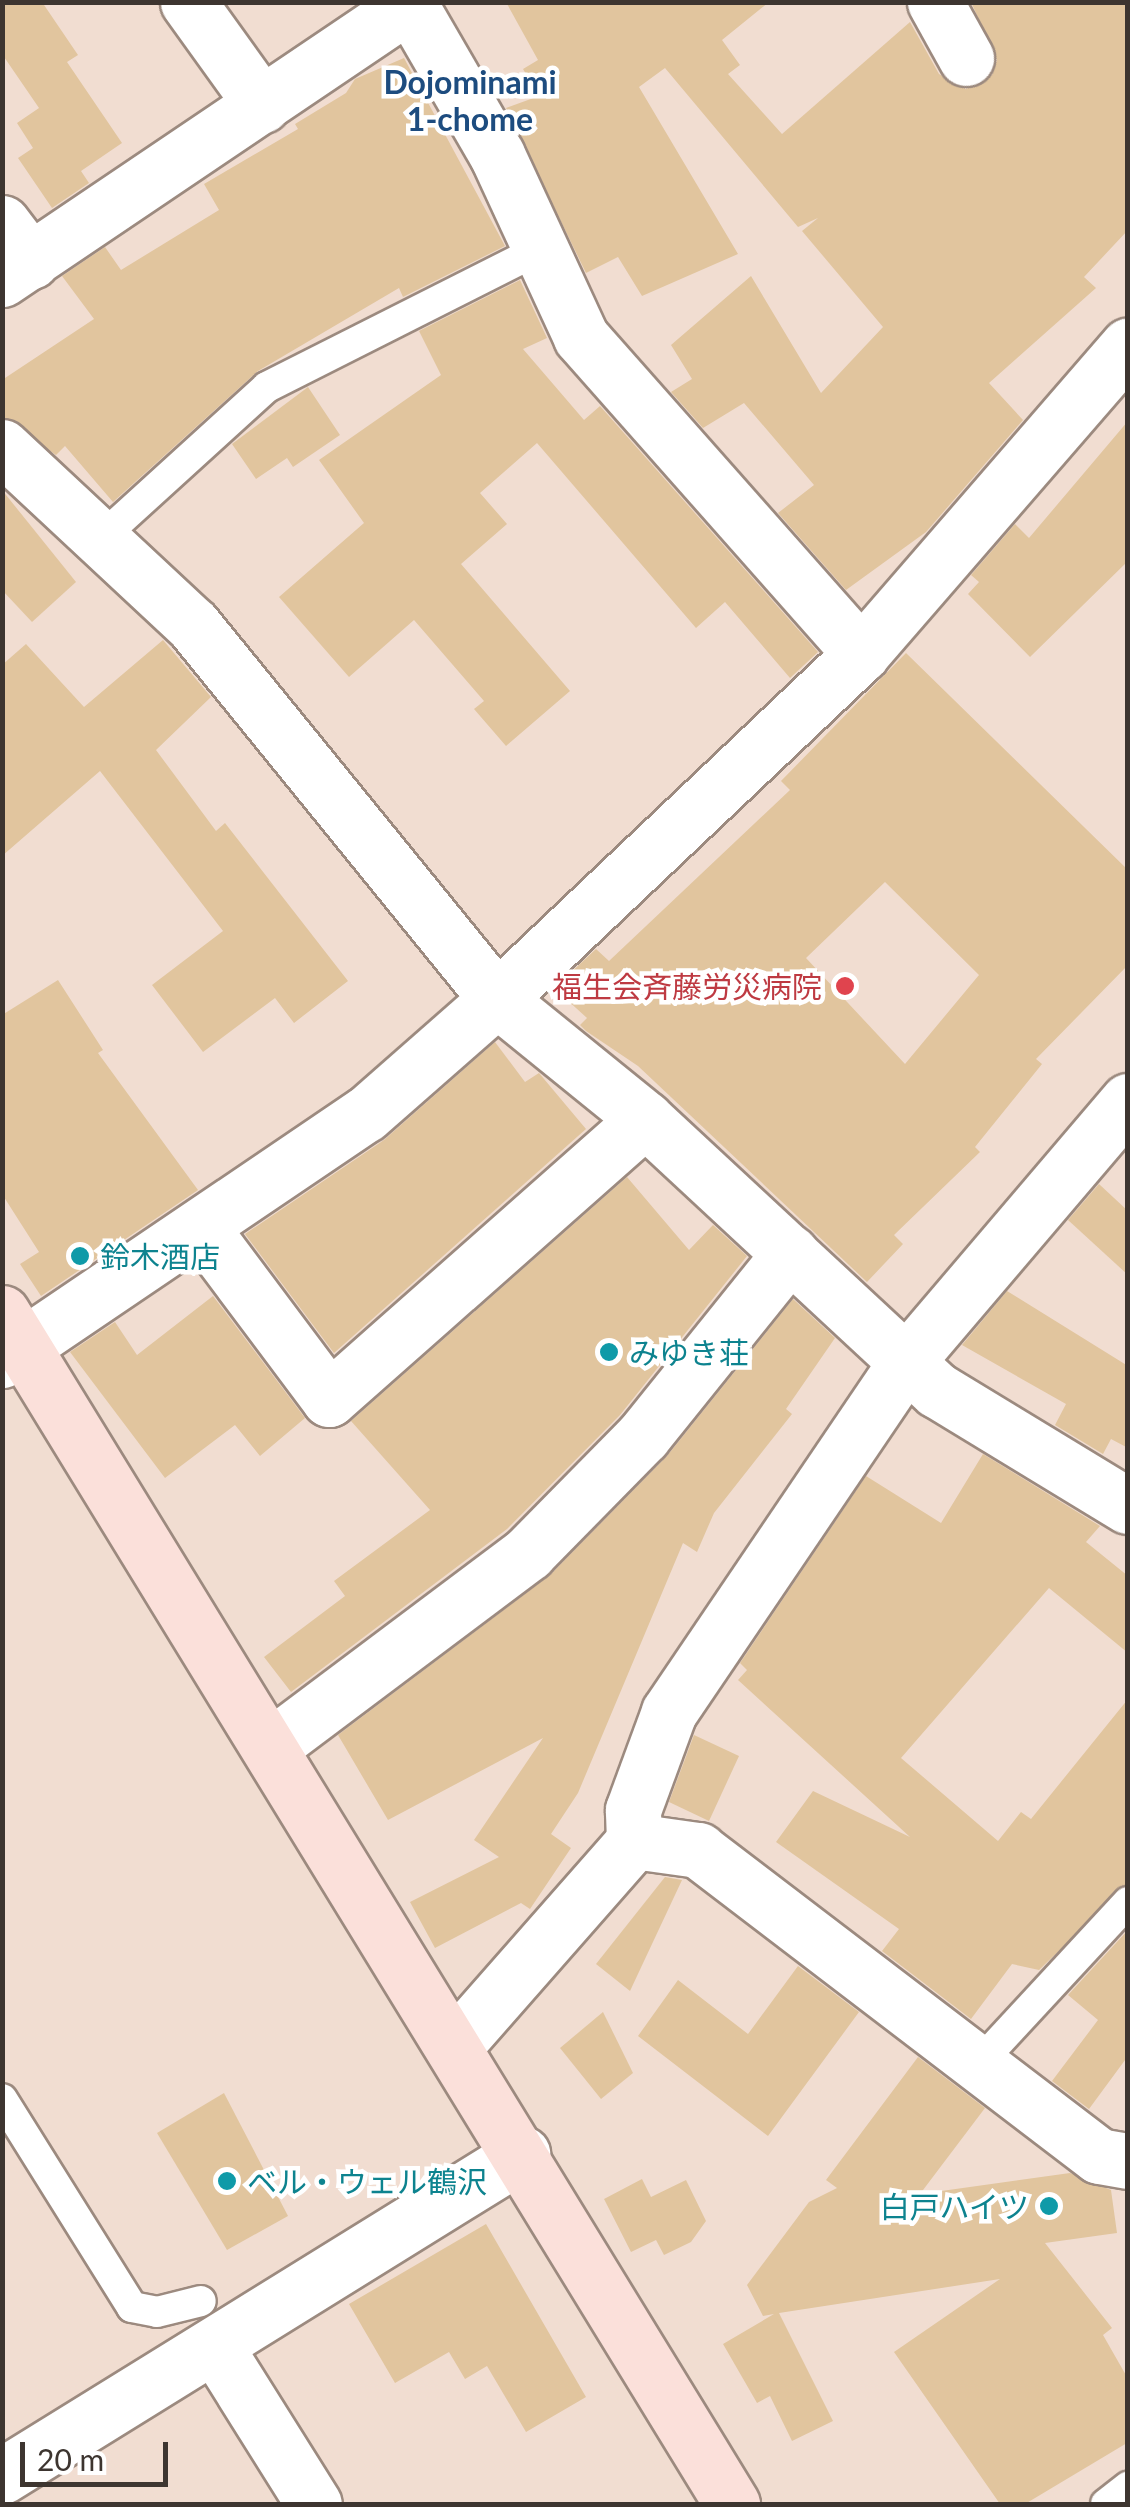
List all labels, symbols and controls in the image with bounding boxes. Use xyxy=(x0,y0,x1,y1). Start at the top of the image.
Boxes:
district label: Dojominami 1-chome xyxy=(383,64,557,139)
place label: 福生会斉藤労災病院 xyxy=(552,968,822,1004)
marker: 福生会斉藤労災病院 xyxy=(832,973,858,999)
place label: 鈴木酒店 xyxy=(100,1238,220,1274)
marker: 鈴木酒店 xyxy=(69,1245,91,1267)
place label: みゆき荘 xyxy=(629,1334,749,1370)
marker: みゆき荘 xyxy=(598,1341,620,1363)
place label: ベル・ウェル鶴沢 xyxy=(247,2163,487,2199)
marker: ベル・ウェル鶴沢 xyxy=(216,2170,238,2192)
place label: 白戸ハイツ xyxy=(879,2188,1029,2224)
marker: 白戸ハイツ xyxy=(1038,2195,1060,2217)
scale bar xyxy=(25,2422,172,2484)
text: 20 m xyxy=(37,2441,104,2477)

